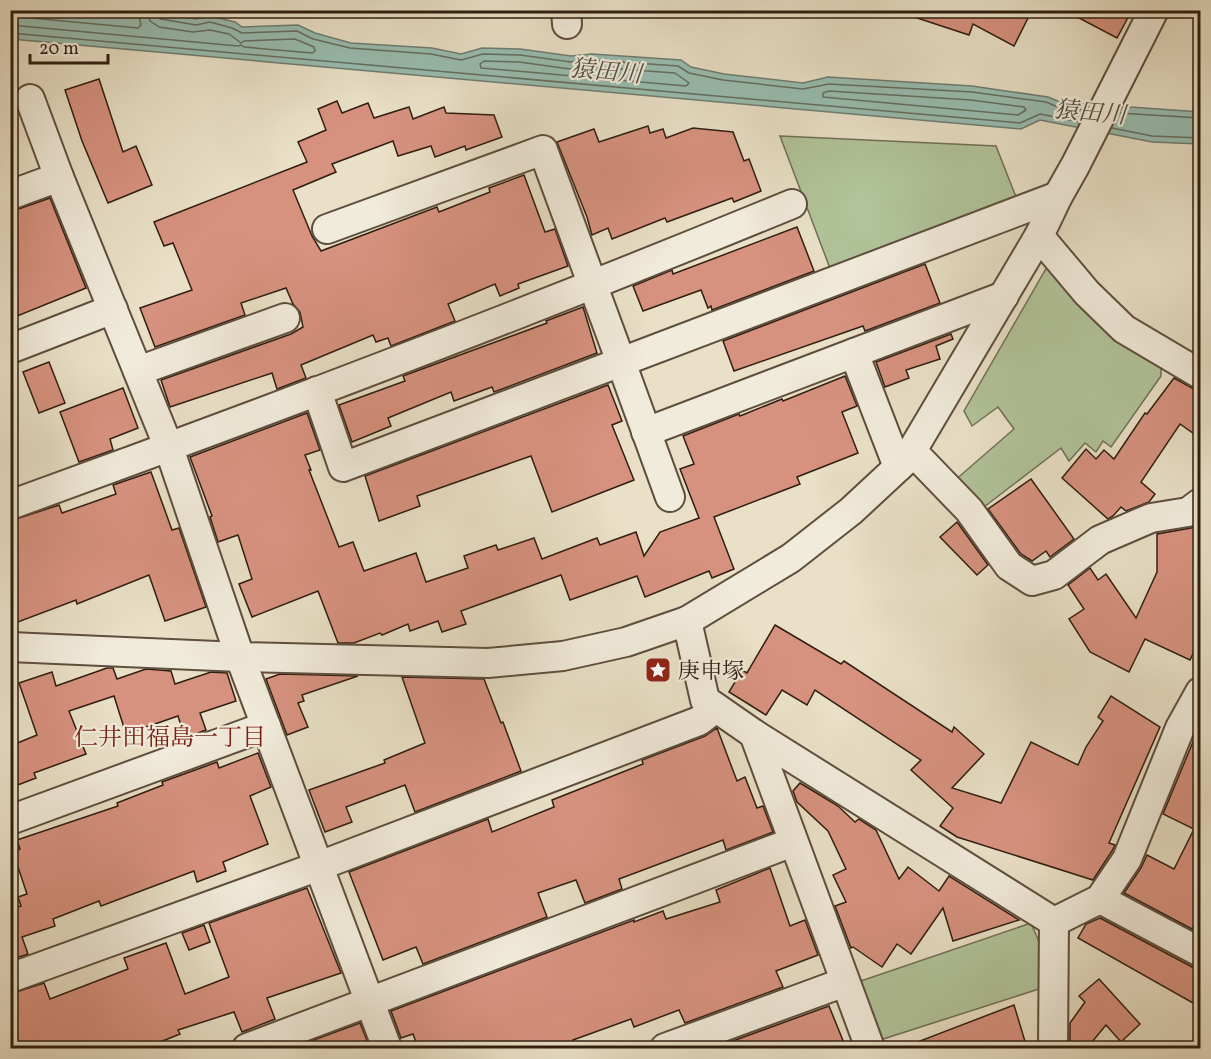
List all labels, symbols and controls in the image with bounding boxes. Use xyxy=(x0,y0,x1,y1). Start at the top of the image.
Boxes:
scale bar xyxy=(30,27,108,65)
text: 20 m xyxy=(39,37,79,62)
water label: 猿田川 xyxy=(568,53,646,93)
water label: 猿田川 xyxy=(1052,94,1130,134)
place icon: 庚申塚 xyxy=(643,655,673,685)
place label: 庚申塚 xyxy=(678,657,744,688)
district label: 仁井田福島一丁目 xyxy=(74,722,266,756)

